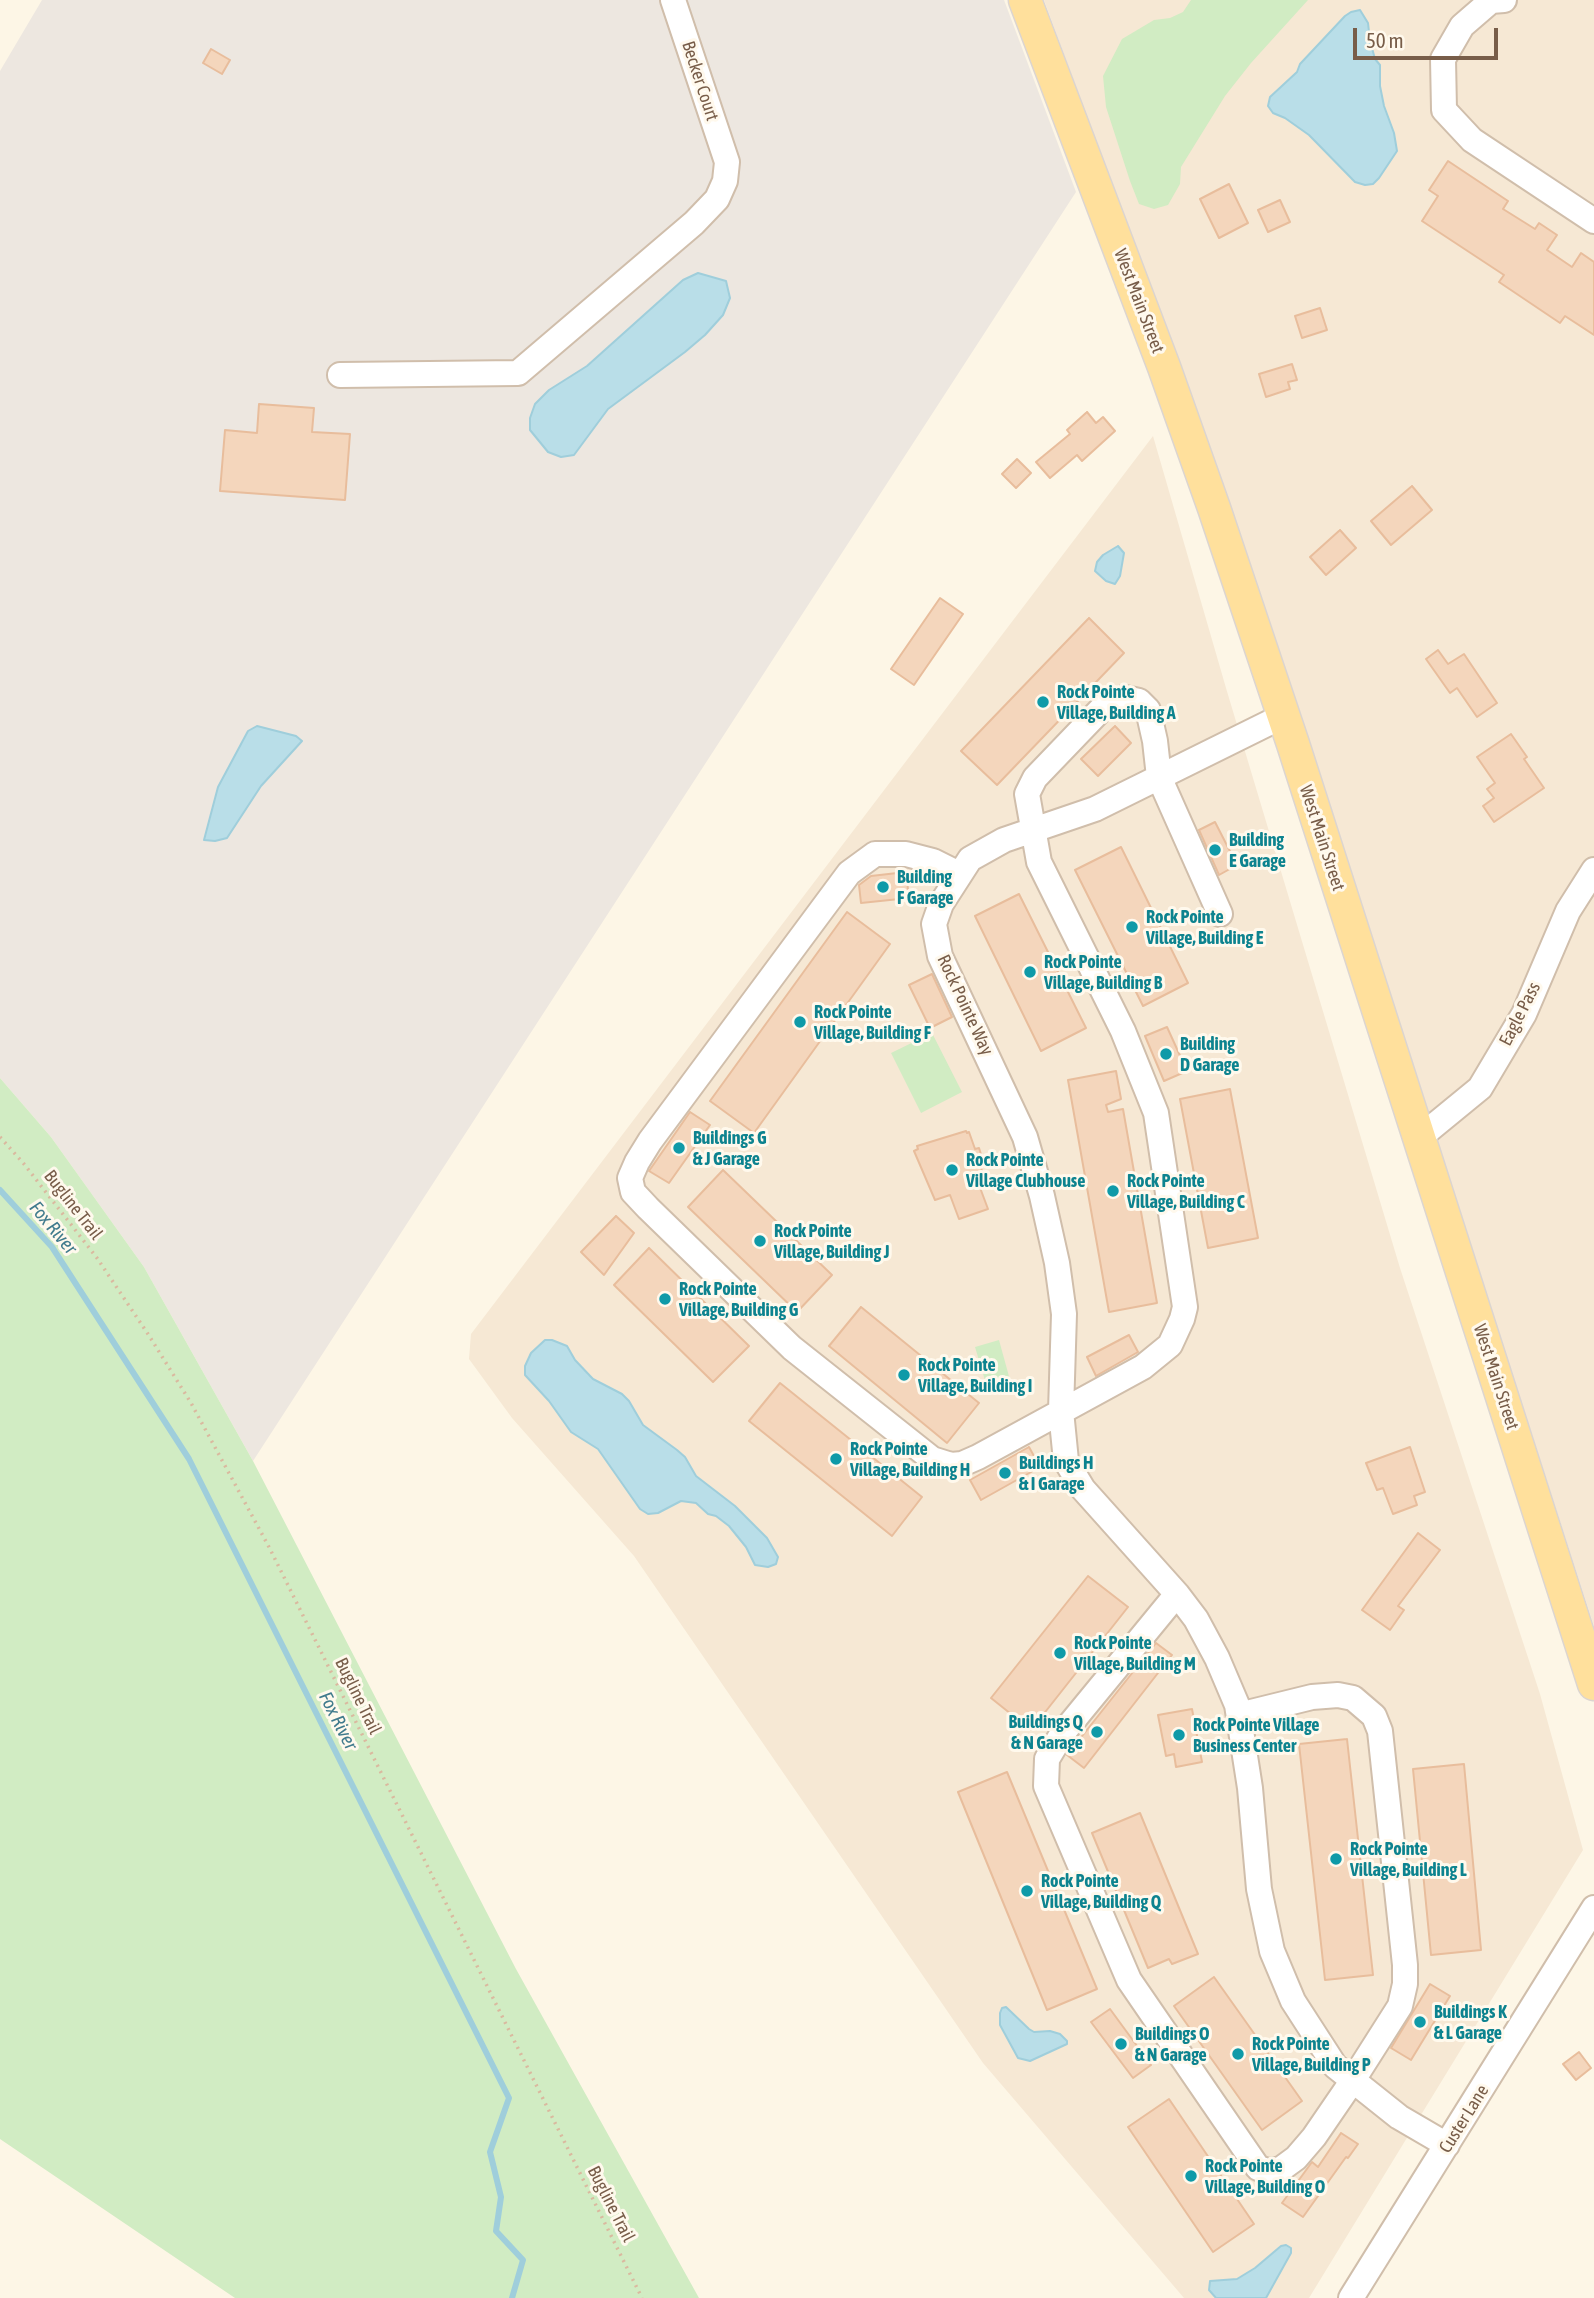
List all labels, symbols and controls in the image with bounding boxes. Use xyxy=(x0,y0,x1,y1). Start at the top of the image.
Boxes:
scale bar xyxy=(1356,14,1501,58)
text: 50 m xyxy=(1366,28,1404,52)
street label: Becker Court xyxy=(677,39,723,123)
street label: West Main Street xyxy=(1109,246,1169,356)
place label: Rock Pointe Village, Building A xyxy=(1057,681,1175,724)
marker: Rock Pointe Village, Building A xyxy=(1035,694,1051,710)
street label: West Main Street xyxy=(1295,782,1349,894)
place label: Building E Garage xyxy=(1229,829,1286,872)
marker: Building E Garage xyxy=(1207,842,1223,858)
place label: Building F Garage xyxy=(897,866,954,908)
marker: Building F Garage xyxy=(875,879,891,895)
place label: Rock Pointe Village, Building E xyxy=(1146,906,1263,948)
marker: Rock Pointe Village, Building E xyxy=(1124,919,1140,935)
street label: Rock Pointe Way xyxy=(932,951,998,1059)
place label: Rock Pointe Village, Building B xyxy=(1044,951,1162,993)
marker: Rock Pointe Village, Building B xyxy=(1022,964,1038,980)
street label: Eagle Pass xyxy=(1495,979,1545,1049)
place label: Rock Pointe Village, Building F xyxy=(814,1001,931,1044)
marker: Rock Pointe Village, Building F xyxy=(792,1014,808,1030)
place label: Building D Garage xyxy=(1180,1033,1239,1076)
marker: Building D Garage xyxy=(1158,1046,1174,1062)
place label: Buildings G & J Garage xyxy=(693,1127,766,1170)
marker: Buildings G & J Garage xyxy=(671,1140,687,1156)
place label: Rock Pointe Village Clubhouse xyxy=(966,1149,1085,1192)
marker: Rock Pointe Village Clubhouse xyxy=(944,1162,960,1178)
street label: Bugline Trail xyxy=(39,1166,107,1244)
place label: Rock Pointe Village, Building C xyxy=(1127,1170,1245,1212)
marker: Rock Pointe Village, Building C xyxy=(1105,1183,1121,1199)
water label: Fox River xyxy=(24,1197,82,1259)
place label: Rock Pointe Village, Building J xyxy=(774,1220,889,1262)
marker: Rock Pointe Village, Building J xyxy=(752,1233,768,1249)
place label: Rock Pointe Village, Building G xyxy=(679,1278,798,1320)
marker: Rock Pointe Village, Building G xyxy=(657,1291,673,1307)
street label: West Main Street xyxy=(1469,1321,1523,1433)
place label: Rock Pointe Village, Building I xyxy=(918,1354,1032,1396)
marker: Rock Pointe Village, Building I xyxy=(896,1367,912,1383)
place label: Rock Pointe Village, Building H xyxy=(850,1438,970,1480)
marker: Rock Pointe Village, Building H xyxy=(828,1451,844,1467)
place label: Buildings H & I Garage xyxy=(1019,1452,1093,1494)
marker: Buildings H & I Garage xyxy=(997,1465,1013,1481)
place label: Rock Pointe Village, Building M xyxy=(1074,1632,1196,1674)
marker: Rock Pointe Village, Building M xyxy=(1052,1645,1068,1661)
street label: Bugline Trail xyxy=(330,1654,386,1738)
water label: Fox River xyxy=(314,1688,362,1754)
place label: Buildings Q & N Garage xyxy=(1009,1711,1083,1754)
place label: Rock Pointe Village Business Center xyxy=(1193,1714,1320,1756)
marker: Buildings Q & N Garage xyxy=(1089,1724,1105,1740)
marker: Rock Pointe Village Business Center xyxy=(1171,1727,1187,1743)
place label: Rock Pointe Village, Building L xyxy=(1350,1838,1467,1881)
marker: Rock Pointe Village, Building L xyxy=(1328,1851,1344,1867)
place label: Rock Pointe Village, Building Q xyxy=(1041,1870,1161,1912)
marker: Rock Pointe Village, Building Q xyxy=(1019,1883,1035,1899)
place label: Buildings K & L Garage xyxy=(1434,2001,1507,2044)
marker: Buildings K & L Garage xyxy=(1412,2014,1428,2030)
place label: Buildings O & N Garage xyxy=(1135,2023,1209,2066)
place label: Rock Pointe Village, Building P xyxy=(1252,2033,1370,2076)
marker: Buildings O & N Garage xyxy=(1113,2036,1129,2052)
marker: Rock Pointe Village, Building P xyxy=(1230,2046,1246,2062)
street label: Custer Lane xyxy=(1435,2081,1493,2157)
place label: Rock Pointe Village, Building O xyxy=(1205,2155,1325,2198)
street label: Bugline Trail xyxy=(583,2162,639,2246)
marker: Rock Pointe Village, Building O xyxy=(1183,2168,1199,2184)

